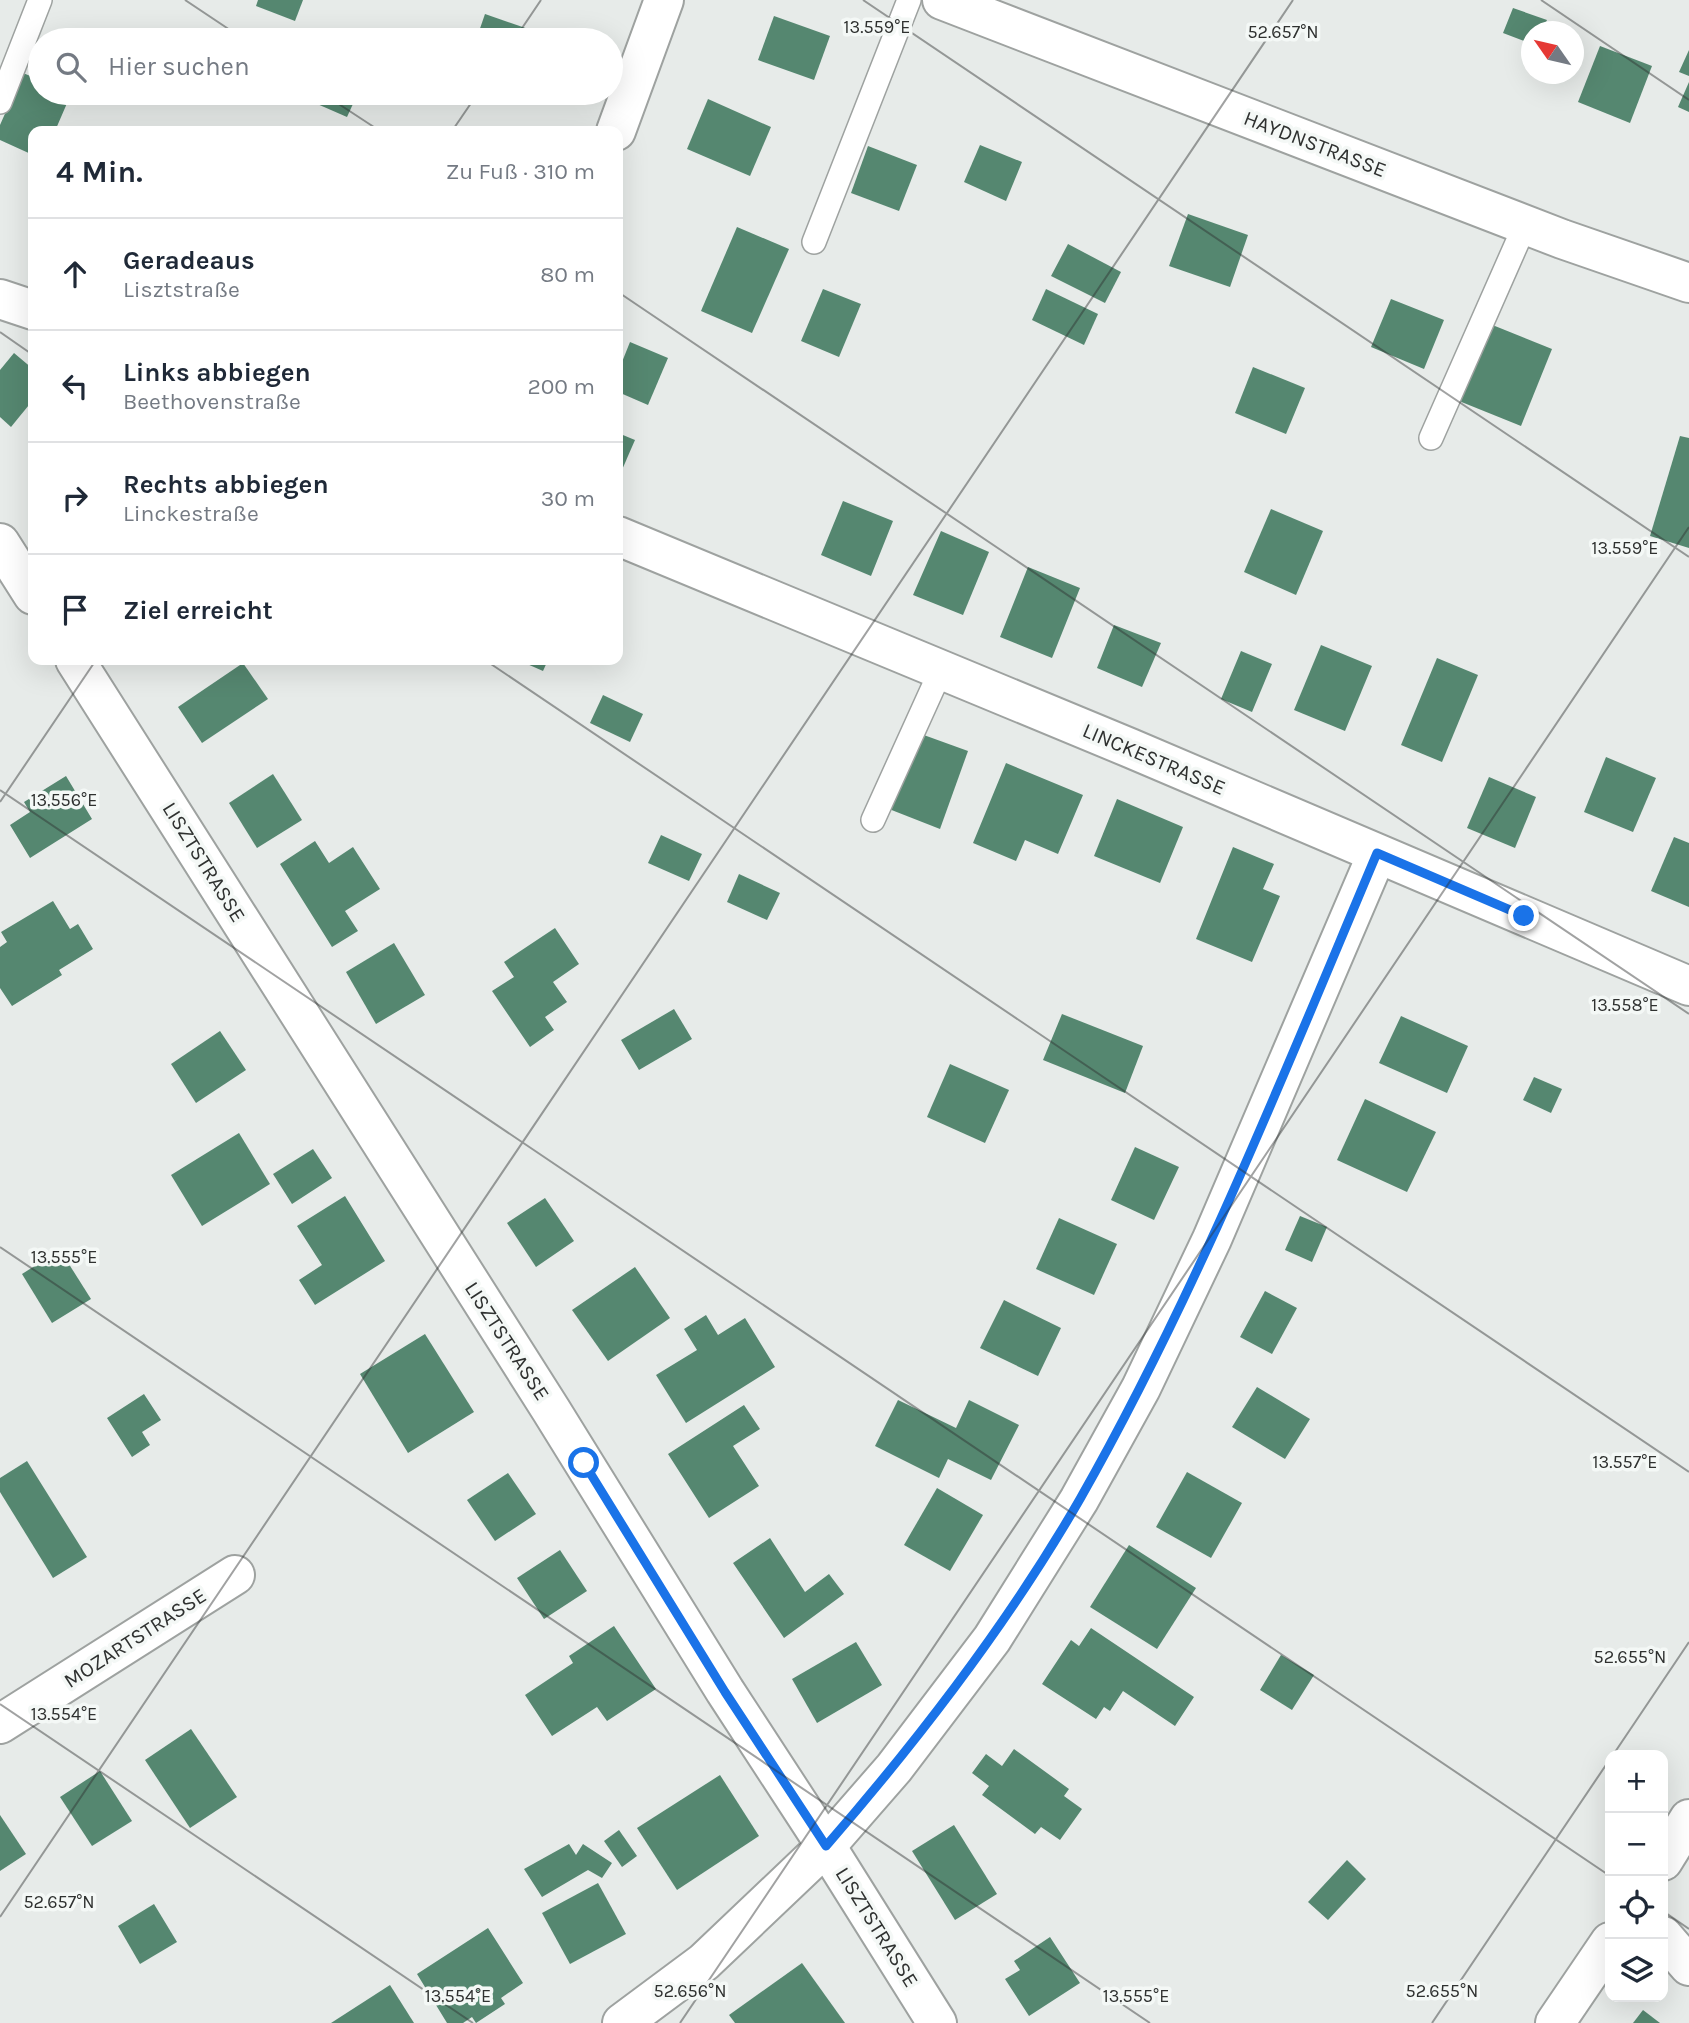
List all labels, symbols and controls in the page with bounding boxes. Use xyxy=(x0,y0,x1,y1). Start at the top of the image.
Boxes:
text: 13.559°E xyxy=(844,16,910,38)
text: 52.657°N xyxy=(1247,21,1319,43)
north arrow xyxy=(1521,21,1584,84)
search box xyxy=(28,28,623,105)
icon: search xyxy=(52,48,90,86)
text: Hier suchen xyxy=(108,51,250,82)
street label: HAYDNSTRASSE xyxy=(1240,106,1390,182)
text: 4 Min. xyxy=(56,154,143,190)
text: Zu Fuß · 310 m xyxy=(446,158,595,185)
text: Geradeaus xyxy=(123,245,255,276)
icon: ahead xyxy=(56,255,94,293)
text: 80 m xyxy=(540,261,595,288)
text: Lisztstraße xyxy=(123,276,240,303)
text: Links abbiegen xyxy=(123,357,311,388)
icon: left xyxy=(56,367,94,405)
text: 200 m xyxy=(527,373,595,400)
text: Beethovenstraße xyxy=(123,388,301,415)
text: Rechts abbiegen xyxy=(123,469,329,500)
icon: right xyxy=(56,479,94,517)
text: 30 m xyxy=(541,485,595,512)
text: Linckestraße xyxy=(123,500,259,527)
text: 13.559°E xyxy=(1592,537,1658,559)
icon: arrive xyxy=(56,591,94,629)
text: Ziel erreicht xyxy=(123,595,273,626)
street label: LINCKESTRASSE xyxy=(1079,718,1229,800)
text: 13.556°E xyxy=(31,789,97,811)
street label: LISZTSTRASSE xyxy=(158,798,250,926)
route end xyxy=(1508,900,1539,931)
text: 13.558°E xyxy=(1591,994,1659,1016)
text: 13.555°E xyxy=(31,1246,97,1268)
street label: LISZTSTRASSE xyxy=(460,1277,554,1405)
route start xyxy=(568,1447,599,1478)
text: 13.557°E xyxy=(1593,1451,1657,1473)
street label: MOZARTSTRASSE xyxy=(59,1583,211,1693)
text: 52.655°N xyxy=(1594,1646,1666,1668)
text: 13.554°E xyxy=(31,1703,97,1725)
map controls xyxy=(1605,1750,1668,2002)
button: + xyxy=(1605,1750,1668,1813)
button: − xyxy=(1605,1813,1668,1876)
street label: LISZTSTRASSE xyxy=(831,1863,923,1991)
button: locate xyxy=(1605,1876,1668,1939)
text: 52.657°N xyxy=(23,1891,95,1913)
button: layers xyxy=(1605,1939,1668,2002)
text: 52.656°N xyxy=(653,1980,727,2002)
text: 52.655°N xyxy=(1406,1980,1478,2002)
text: 13.554°E xyxy=(425,1985,491,2007)
text: 13.555°E xyxy=(1103,1985,1169,2007)

